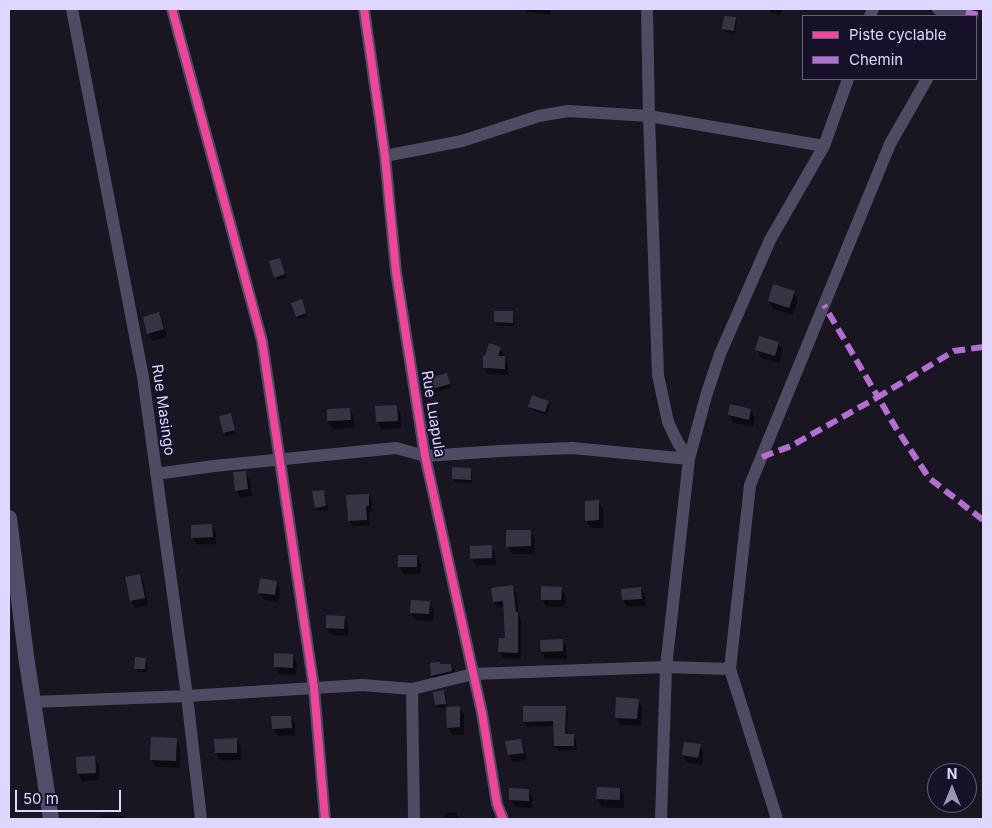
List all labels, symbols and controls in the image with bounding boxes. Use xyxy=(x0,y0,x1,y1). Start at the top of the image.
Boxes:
legend xyxy=(802,15,977,80)
text: Piste cyclable xyxy=(849,25,946,44)
text: Chemin xyxy=(849,50,903,69)
street label: Rue Masingo xyxy=(148,363,178,457)
street label: Rue Luapula xyxy=(417,369,449,459)
north arrow xyxy=(927,763,977,813)
text: N xyxy=(947,765,957,782)
scale bar xyxy=(18,780,124,812)
text: 50 m xyxy=(23,789,59,808)

